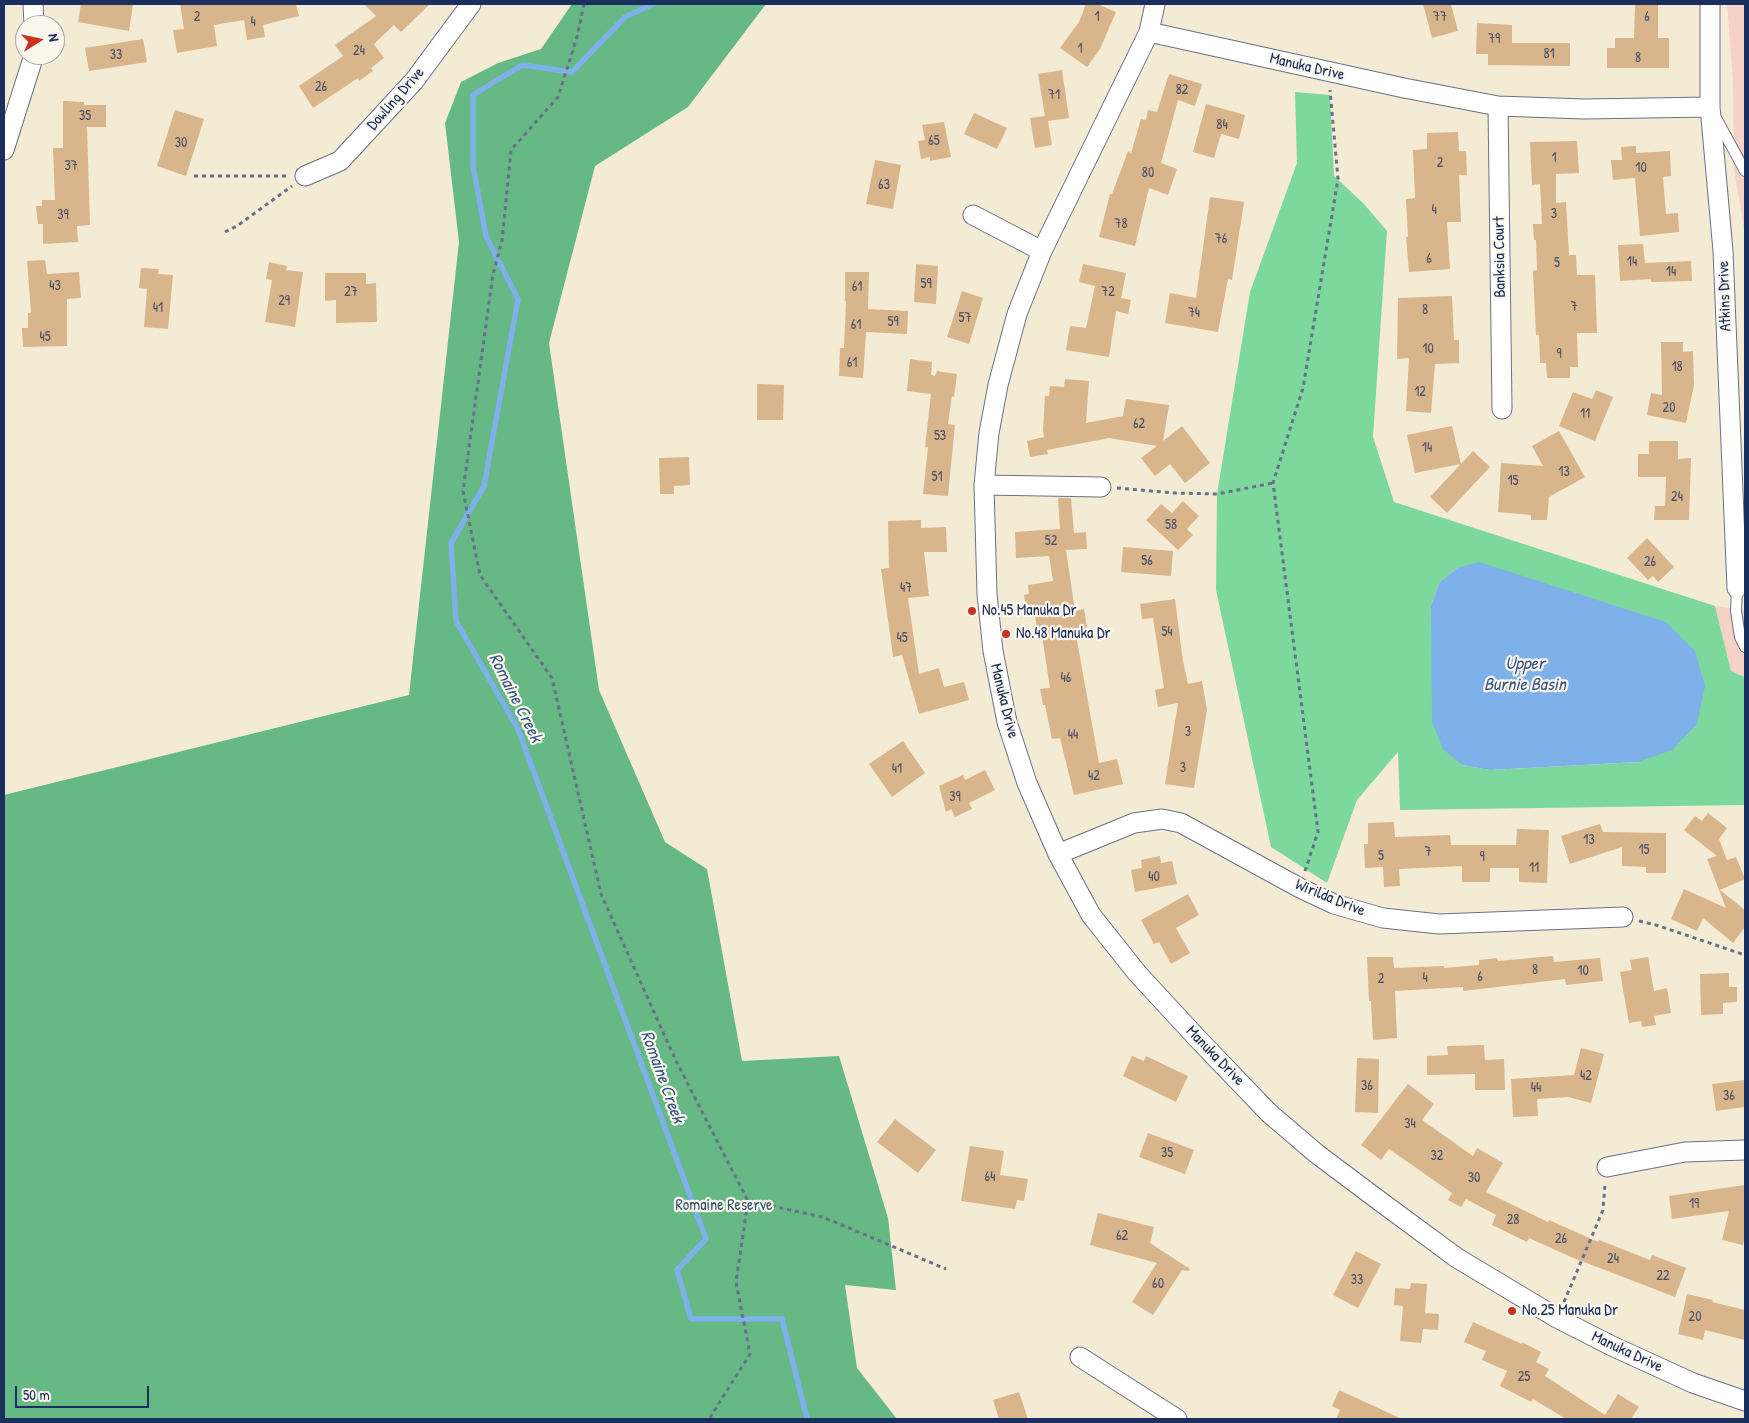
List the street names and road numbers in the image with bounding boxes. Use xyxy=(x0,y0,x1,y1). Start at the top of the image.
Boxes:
street label: Manuka Drive xyxy=(1268,49,1346,85)
street label: Dowling Drive xyxy=(363,63,429,135)
street label: Banksia Court xyxy=(1490,216,1510,298)
street label: Atkins Drive xyxy=(1714,260,1736,332)
street label: Manuka Drive xyxy=(985,662,1023,740)
street label: Wirilda Drive xyxy=(1292,875,1368,921)
street label: Manuka Drive xyxy=(1182,1022,1248,1090)
street label: Manuka Drive xyxy=(1588,1327,1666,1377)

